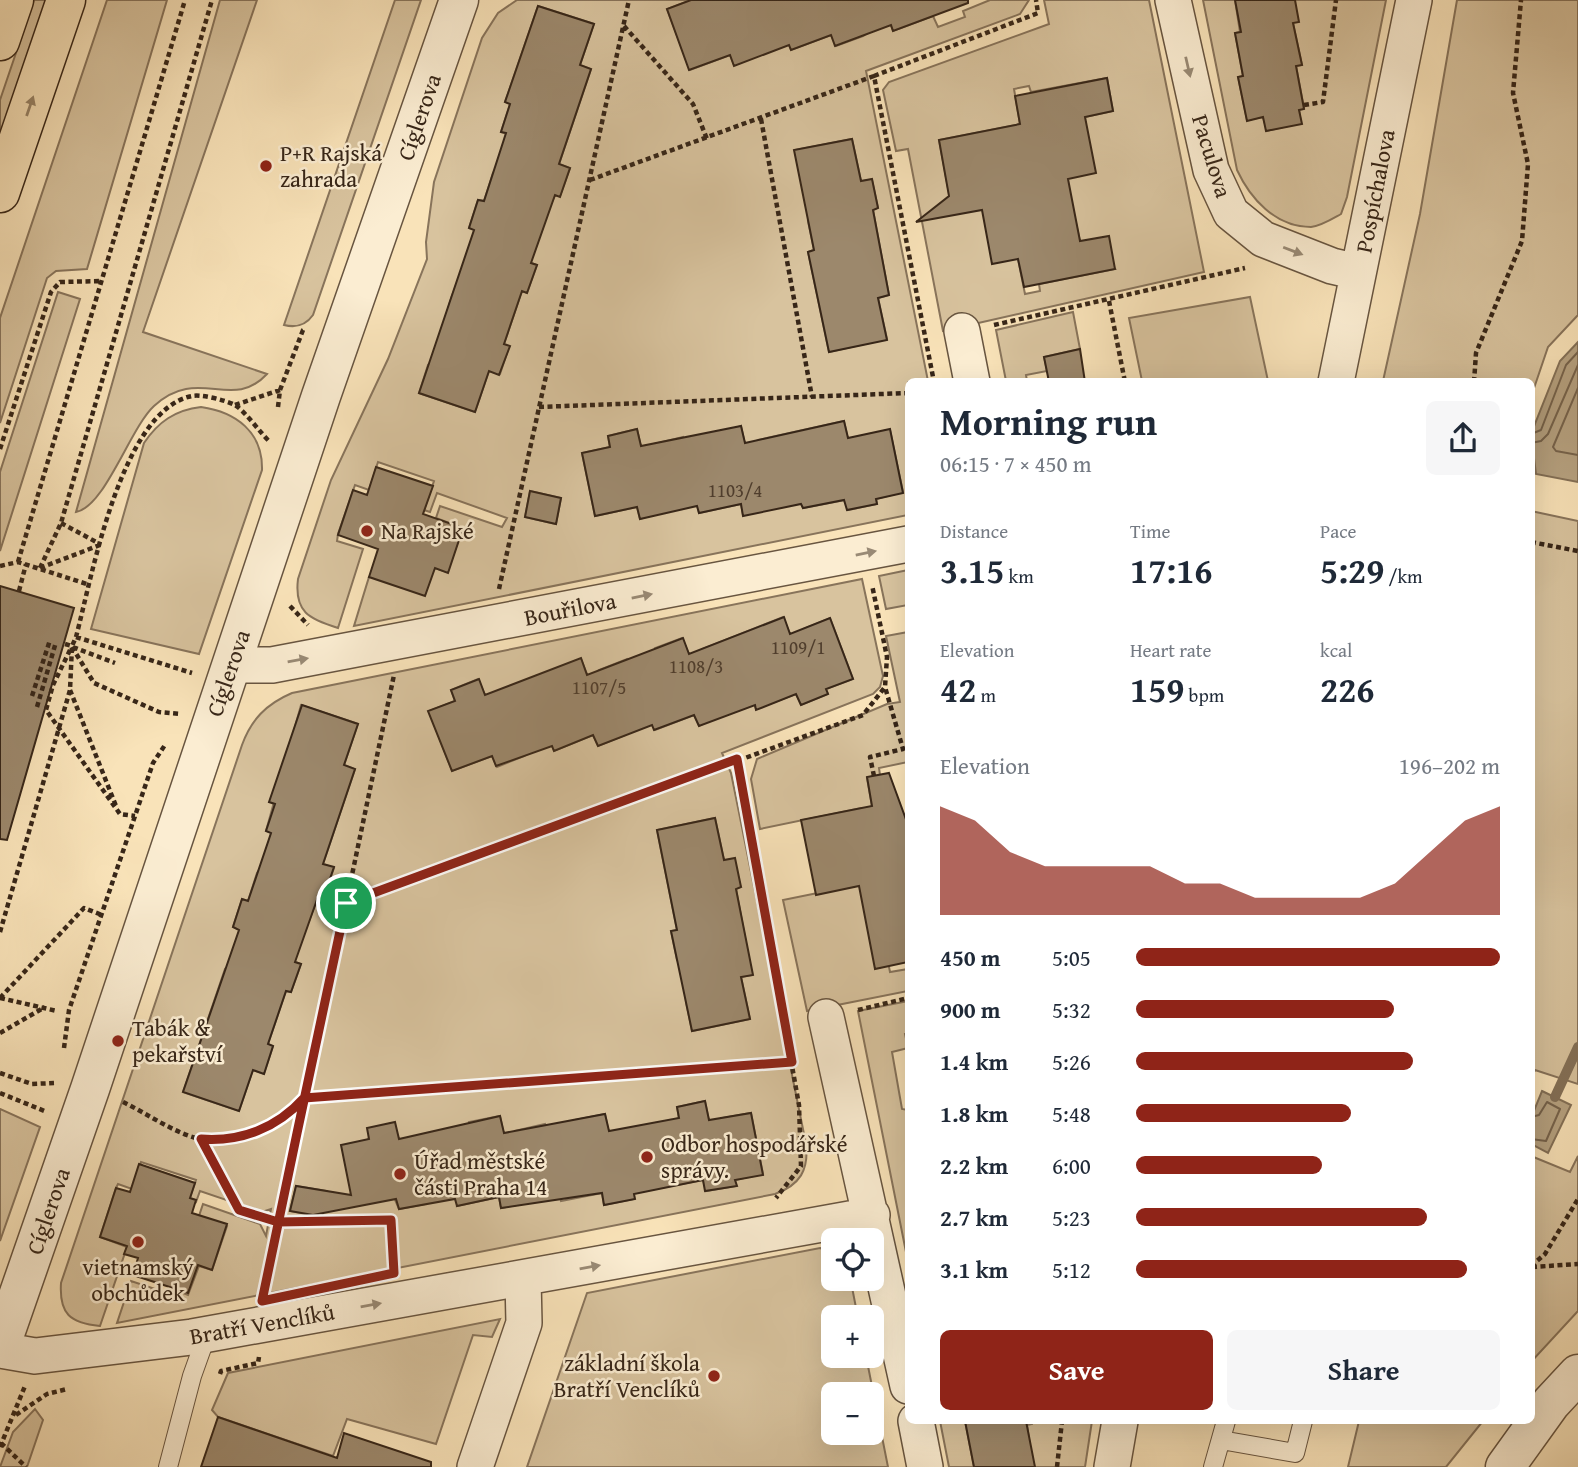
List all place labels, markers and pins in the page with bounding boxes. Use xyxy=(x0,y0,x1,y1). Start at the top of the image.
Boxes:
place label: P+R Rajská zahrada xyxy=(280,136,382,195)
marker: P+R Rajská zahrada xyxy=(258,158,274,174)
place label: Na Rajské xyxy=(381,514,474,547)
marker: Na Rajské xyxy=(359,523,375,539)
pin xyxy=(316,873,376,933)
place label: Tabák & pekařství xyxy=(132,1011,223,1070)
marker: Tabák & pekařství xyxy=(110,1033,126,1049)
place label: Odbor hospodářské správy. xyxy=(661,1127,848,1186)
place label: Úřad městské části Praha 14 xyxy=(414,1144,547,1203)
marker: Odbor hospodářské správy. xyxy=(639,1149,655,1165)
marker: Úřad městské části Praha 14 xyxy=(392,1166,408,1182)
marker: vietnamský obchůdek xyxy=(130,1234,146,1250)
place label: vietnamský obchůdek xyxy=(82,1250,194,1309)
place label: základní škola Bratří Venclíků xyxy=(553,1346,701,1405)
marker: základní škola Bratří Venclíků xyxy=(706,1368,722,1384)

